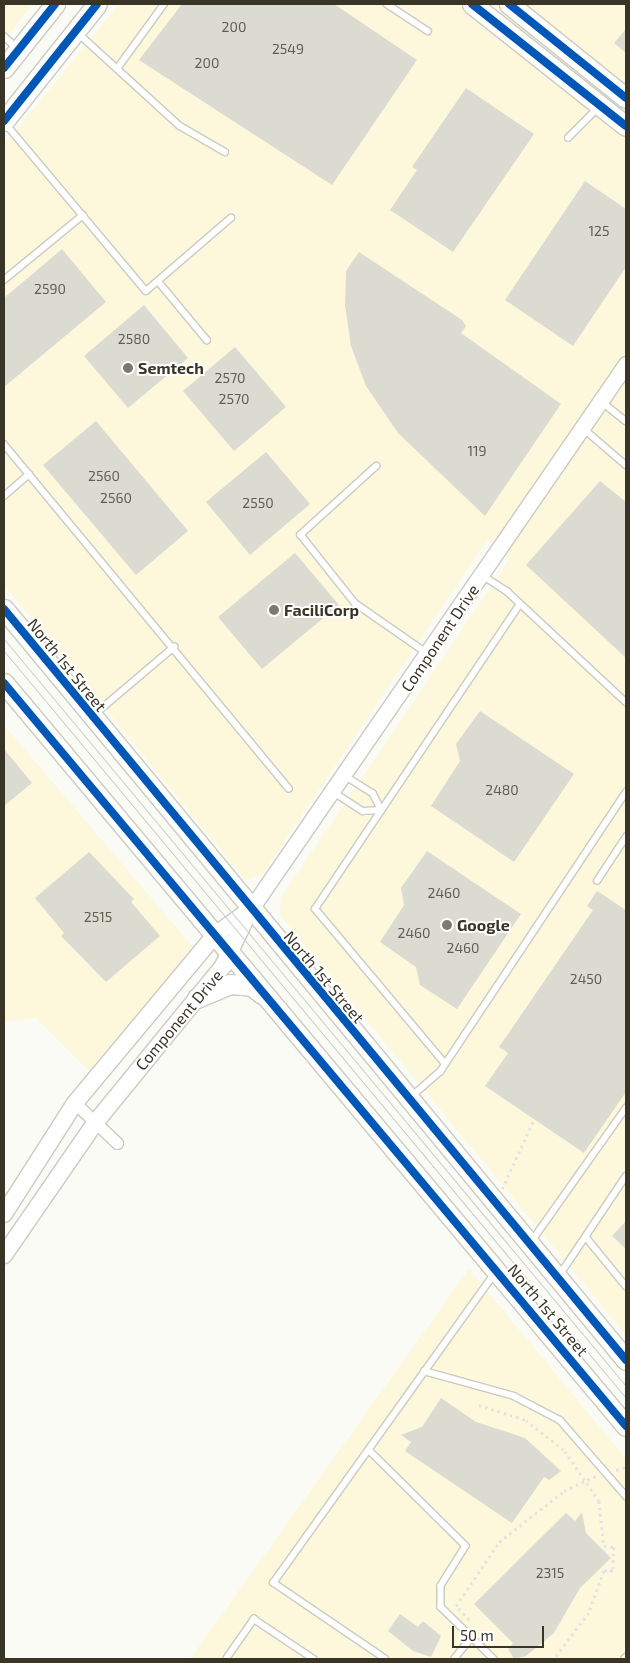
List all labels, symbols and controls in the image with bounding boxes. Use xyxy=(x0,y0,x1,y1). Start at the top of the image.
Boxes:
house number: 200 xyxy=(222,19,246,35)
house number: 2549 xyxy=(272,41,304,57)
house number: 200 xyxy=(195,55,219,71)
house number: 125 xyxy=(589,223,609,239)
house number: 2590 xyxy=(34,281,66,297)
house number: 2580 xyxy=(118,331,150,347)
place label: Semtech xyxy=(138,358,204,378)
marker: Semtech xyxy=(122,362,134,374)
house number: 2570 xyxy=(215,370,245,386)
house number: 2570 xyxy=(219,391,249,407)
house number: 119 xyxy=(467,443,487,459)
house number: 2560 xyxy=(88,468,120,484)
house number: 2560 xyxy=(100,490,132,506)
house number: 2550 xyxy=(242,495,274,511)
street label: Component Drive xyxy=(397,581,483,695)
place label: FaciliCorp xyxy=(284,600,359,620)
marker: FaciliCorp xyxy=(268,604,280,616)
street label: North 1st Street xyxy=(24,615,110,715)
house number: 2480 xyxy=(485,782,519,798)
house number: 2460 xyxy=(428,885,460,901)
house number: 2515 xyxy=(84,909,112,925)
place label: Google xyxy=(457,915,510,935)
marker: Google xyxy=(441,919,453,931)
house number: 2460 xyxy=(398,925,430,941)
street label: North 1st Street xyxy=(280,927,368,1027)
house number: 2460 xyxy=(447,940,479,956)
street label: Component Drive xyxy=(131,966,227,1074)
house number: 2450 xyxy=(570,971,602,987)
street label: North 1st Street xyxy=(504,1260,592,1360)
house number: 2315 xyxy=(536,1565,564,1581)
scale bar xyxy=(455,1616,548,1648)
text: 50 m xyxy=(460,1626,494,1644)

